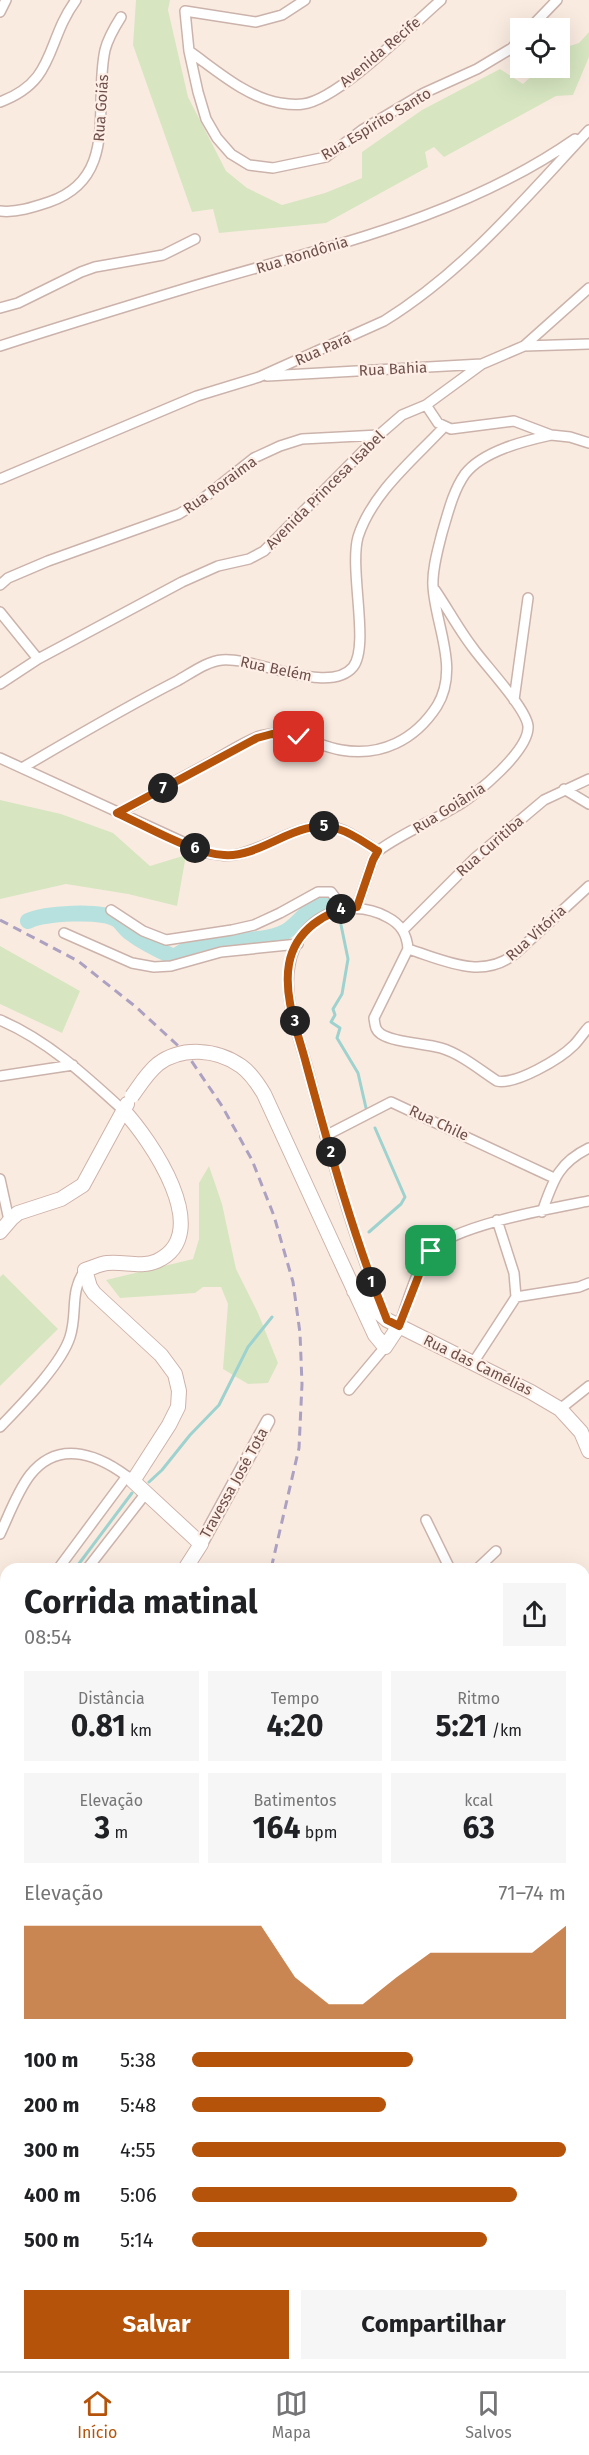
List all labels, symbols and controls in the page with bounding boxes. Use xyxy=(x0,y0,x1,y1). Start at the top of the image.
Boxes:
street label: Avenida Recife xyxy=(336,13,424,91)
map controls xyxy=(510,18,570,78)
button: locate xyxy=(510,18,570,78)
street label: Rua Goiás xyxy=(90,74,112,142)
street label: Rua Espírito Santo xyxy=(318,84,434,164)
street label: Rua Rondônia xyxy=(254,232,350,278)
street label: Rua Pará xyxy=(292,329,354,369)
street label: Rua Bahia xyxy=(358,358,428,380)
street label: Avenida Princesa Isabel xyxy=(262,427,388,553)
street label: Rua Roraima xyxy=(180,452,260,518)
street label: Rua Belém xyxy=(239,653,313,685)
pin xyxy=(273,711,324,762)
icon: check xyxy=(282,720,315,753)
pin: 7 xyxy=(148,773,178,803)
text: 7 xyxy=(159,778,167,797)
street label: Rua Goiânia xyxy=(410,779,488,837)
pin: 5 xyxy=(309,811,339,841)
street label: Rua Curitiba xyxy=(453,812,527,880)
text: 5 xyxy=(320,816,328,835)
pin: 6 xyxy=(180,833,210,863)
text: 6 xyxy=(190,838,200,857)
pin: 4 xyxy=(326,894,356,924)
text: 4 xyxy=(336,899,346,918)
street label: Rua Vitória xyxy=(502,901,570,965)
pin: 3 xyxy=(280,1006,310,1036)
text: 3 xyxy=(291,1011,299,1030)
street label: Rua Chile xyxy=(406,1101,472,1145)
pin: 2 xyxy=(316,1137,346,1167)
text: 2 xyxy=(327,1142,335,1161)
pin xyxy=(405,1225,456,1276)
icon: arrive xyxy=(414,1234,447,1267)
pin: 1 xyxy=(356,1267,386,1297)
text: 1 xyxy=(367,1272,375,1291)
street label: Rua das Camélias xyxy=(421,1331,535,1399)
street label: Travessa José Tota xyxy=(196,1425,272,1541)
text: Corrida matinal xyxy=(24,1582,258,1622)
button: share xyxy=(503,1583,566,1646)
text: 08:54 xyxy=(24,1625,72,1649)
text: Distância xyxy=(78,1689,145,1708)
text: Tempo xyxy=(271,1689,319,1708)
text: Ritmo xyxy=(457,1689,500,1708)
text: 0.81 xyxy=(71,1708,126,1744)
text: 4:20 xyxy=(266,1708,324,1744)
text: 5:21 xyxy=(435,1708,487,1744)
text: km xyxy=(126,1721,152,1740)
text: /km xyxy=(487,1721,522,1740)
text: Elevação xyxy=(80,1791,143,1810)
text: Batimentos xyxy=(254,1791,336,1810)
text: kcal xyxy=(464,1791,493,1810)
text: 3 xyxy=(95,1810,110,1846)
text: 164 xyxy=(253,1810,300,1846)
text: 63 xyxy=(463,1810,495,1846)
text: m xyxy=(110,1823,128,1842)
text: bpm xyxy=(300,1823,337,1842)
text: Elevação xyxy=(24,1881,103,1905)
text: 71–74 m xyxy=(498,1881,566,1905)
text: 100 m xyxy=(24,2048,78,2072)
text: 5:38 xyxy=(120,2048,156,2072)
text: 200 m xyxy=(24,2093,79,2117)
text: 5:48 xyxy=(120,2093,156,2117)
text: 300 m xyxy=(24,2138,79,2162)
text: 4:55 xyxy=(120,2138,155,2162)
text: 400 m xyxy=(24,2183,80,2207)
text: 5:06 xyxy=(120,2183,157,2207)
text: 500 m xyxy=(24,2228,80,2252)
text: 5:14 xyxy=(120,2228,153,2252)
button: Salvar xyxy=(24,2290,289,2359)
button: Compartilhar xyxy=(301,2290,566,2359)
tab: Início xyxy=(77,2387,117,2442)
tab: Mapa xyxy=(272,2387,311,2442)
tab: Salvos xyxy=(465,2387,512,2442)

